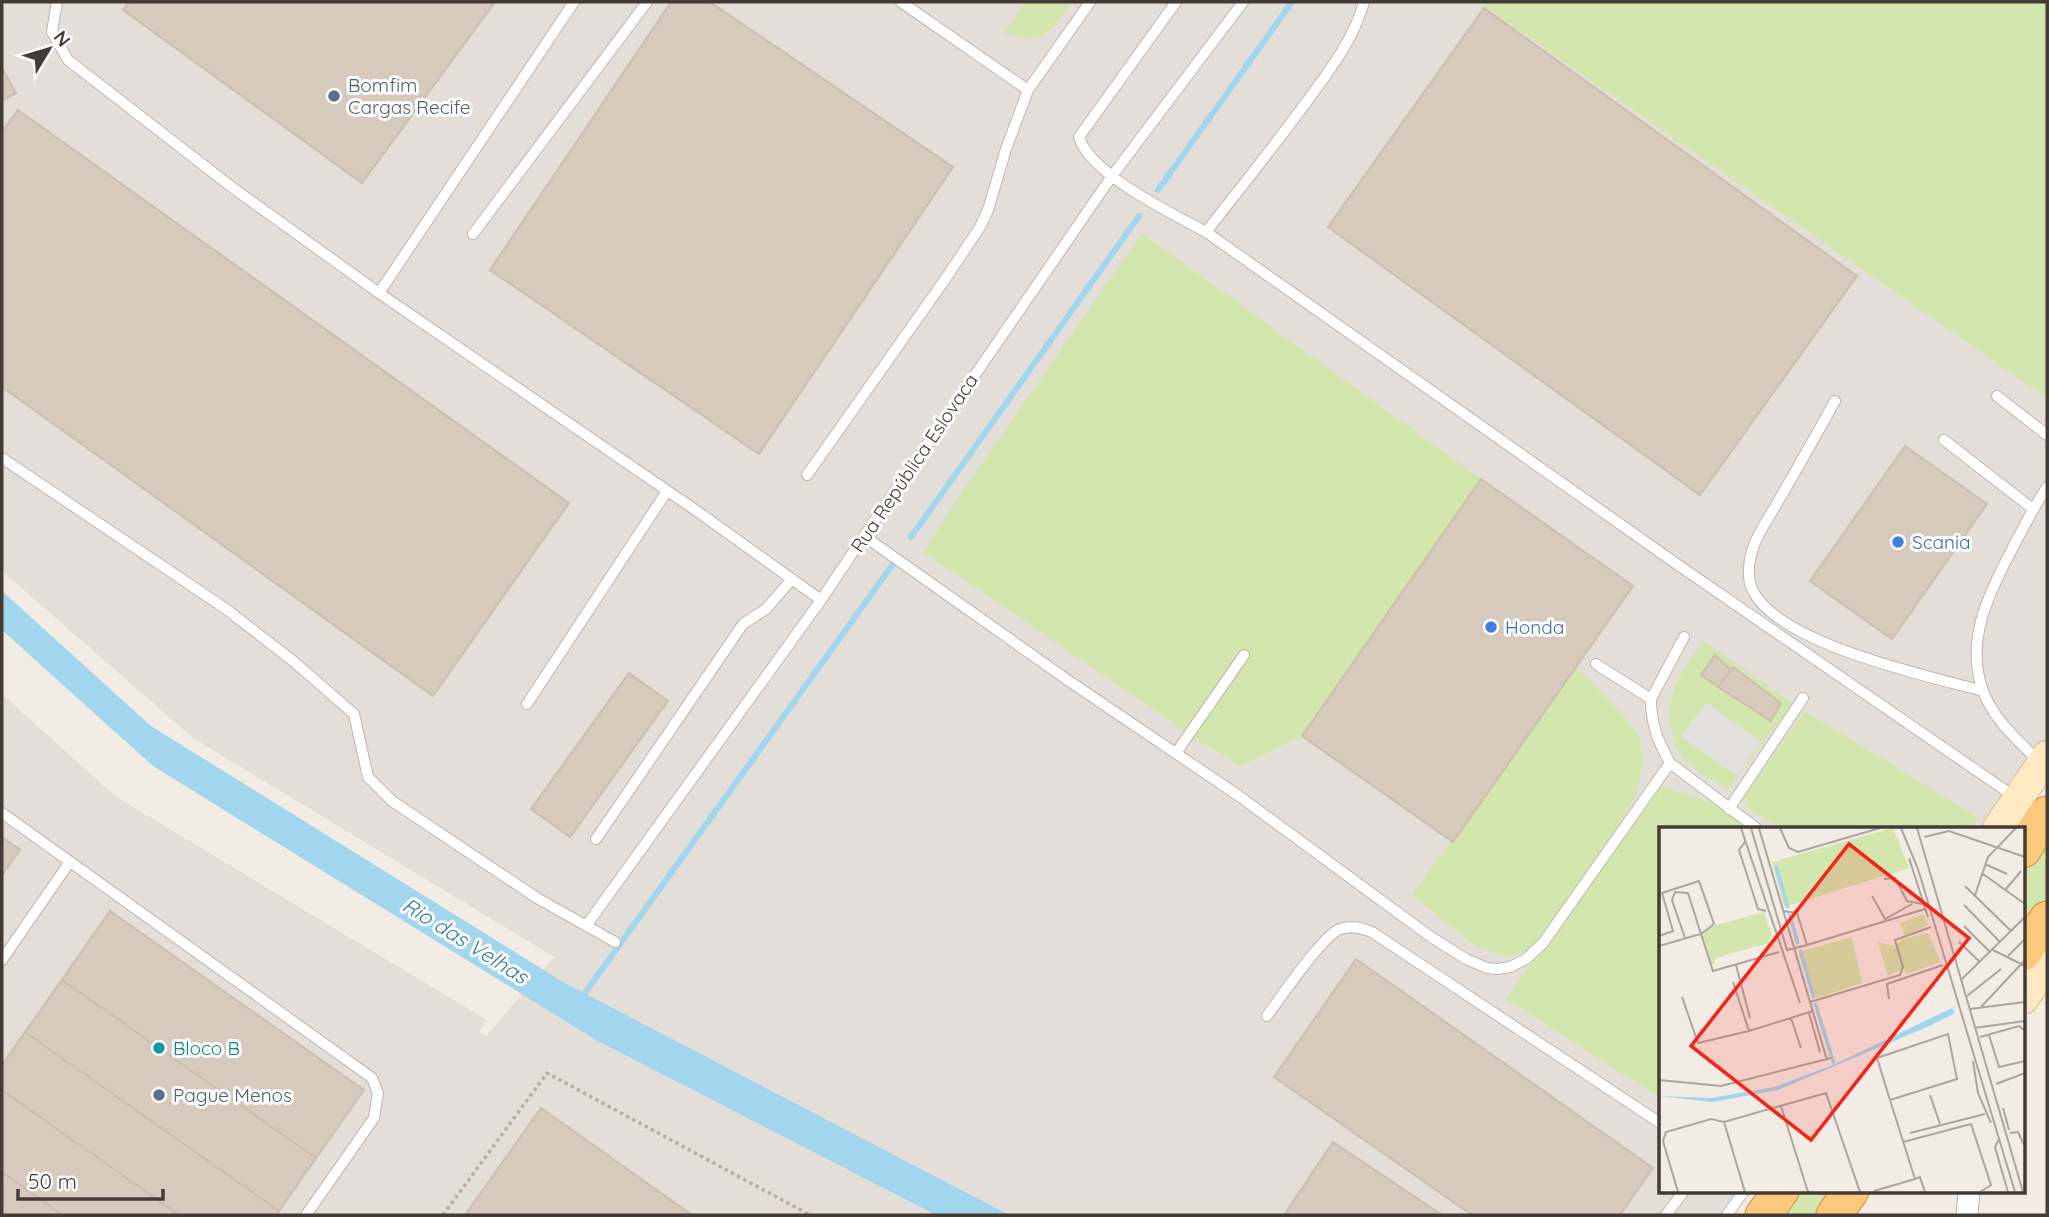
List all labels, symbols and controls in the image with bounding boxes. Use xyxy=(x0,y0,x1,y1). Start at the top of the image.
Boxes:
north arrow xyxy=(14,14,84,84)
text: N xyxy=(49,26,76,51)
place label: Bomfim Cargas Recife xyxy=(348,73,470,119)
marker: Bomfim Cargas Recife xyxy=(326,88,342,104)
street label: Rua República Eslovaca xyxy=(845,369,983,557)
place label: Scania xyxy=(1912,530,1971,554)
marker: Scania xyxy=(1890,534,1906,550)
place label: Honda xyxy=(1505,615,1564,639)
marker: Honda xyxy=(1483,619,1499,635)
inset map xyxy=(1659,827,2024,1192)
water label: Rio das Velhas xyxy=(398,891,534,990)
place label: Bloco B xyxy=(173,1036,240,1060)
marker: Bloco B xyxy=(151,1040,167,1056)
place label: Pague Menos xyxy=(173,1083,292,1107)
marker: Pague Menos xyxy=(151,1087,167,1103)
scale bar xyxy=(18,1158,163,1202)
text: 50 m xyxy=(28,1168,77,1194)

